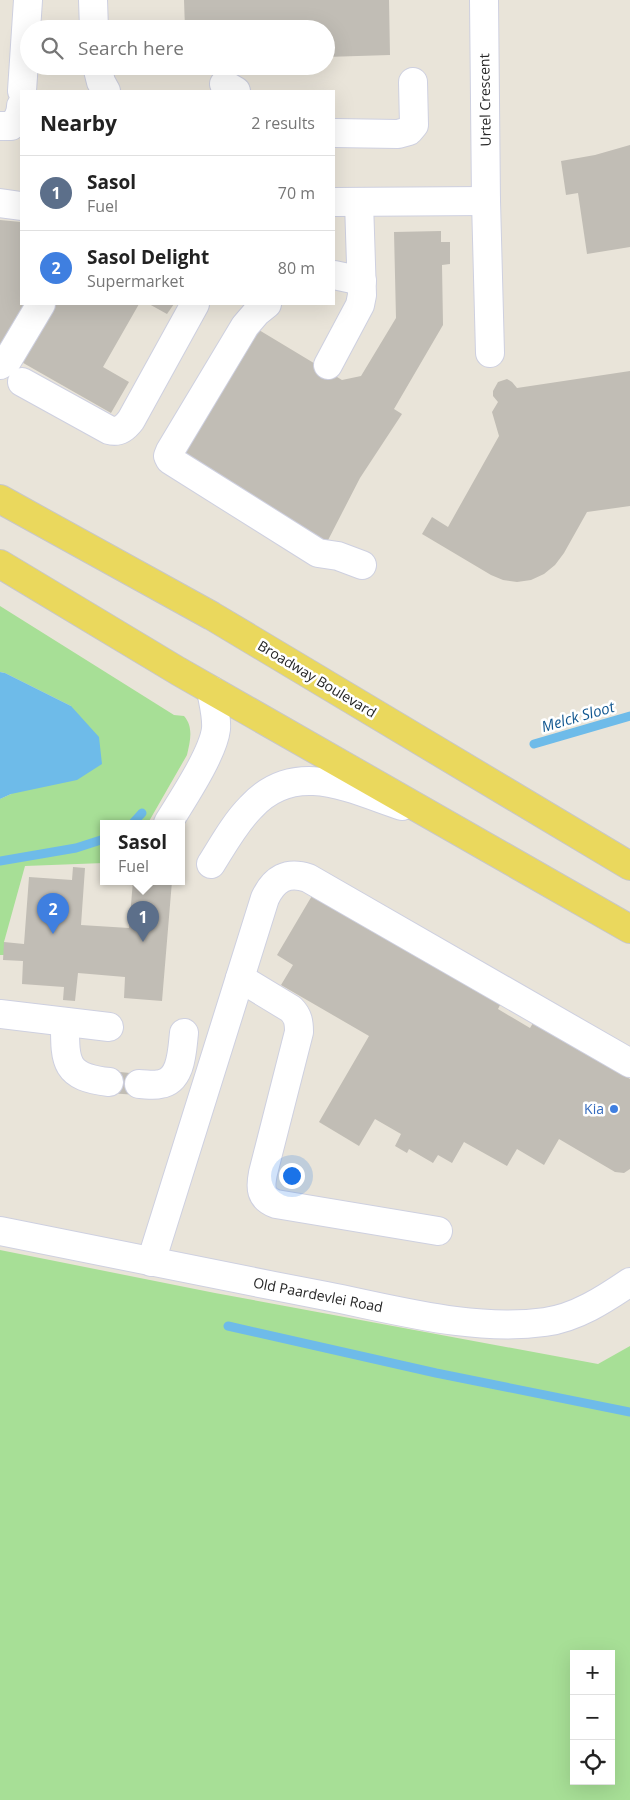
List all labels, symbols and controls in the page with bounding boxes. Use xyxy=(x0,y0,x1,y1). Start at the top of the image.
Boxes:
search box xyxy=(20,20,335,75)
icon: search xyxy=(38,34,66,62)
text: Search here xyxy=(78,35,184,61)
street label: Urtel Crescent xyxy=(474,53,495,147)
text: Nearby xyxy=(40,109,117,137)
text: 2 results xyxy=(251,112,315,134)
text: Sasol xyxy=(87,169,136,195)
text: 1 xyxy=(51,182,61,204)
text: 70 m xyxy=(278,182,315,204)
text: Fuel xyxy=(87,195,118,217)
text: Sasol Delight xyxy=(87,244,209,270)
text: 2 xyxy=(51,257,61,279)
text: 80 m xyxy=(278,257,315,279)
text: Supermarket xyxy=(87,270,184,292)
street label: Broadway Boulevard xyxy=(254,636,380,722)
water label: Melck Sloot xyxy=(539,696,618,736)
popup xyxy=(100,820,185,885)
text: Sasol xyxy=(118,829,167,855)
text: Fuel xyxy=(118,855,149,877)
pin: 2 xyxy=(37,893,69,934)
pin: 1 xyxy=(127,901,159,942)
place label: Kia xyxy=(584,1099,604,1118)
marker: Kia xyxy=(608,1103,620,1115)
your location xyxy=(279,1163,305,1189)
street label: Old Paardevlei Road xyxy=(252,1273,385,1316)
map controls xyxy=(570,1650,615,1785)
button: + xyxy=(570,1650,615,1695)
button: − xyxy=(570,1695,615,1740)
button: locate xyxy=(570,1740,615,1785)

